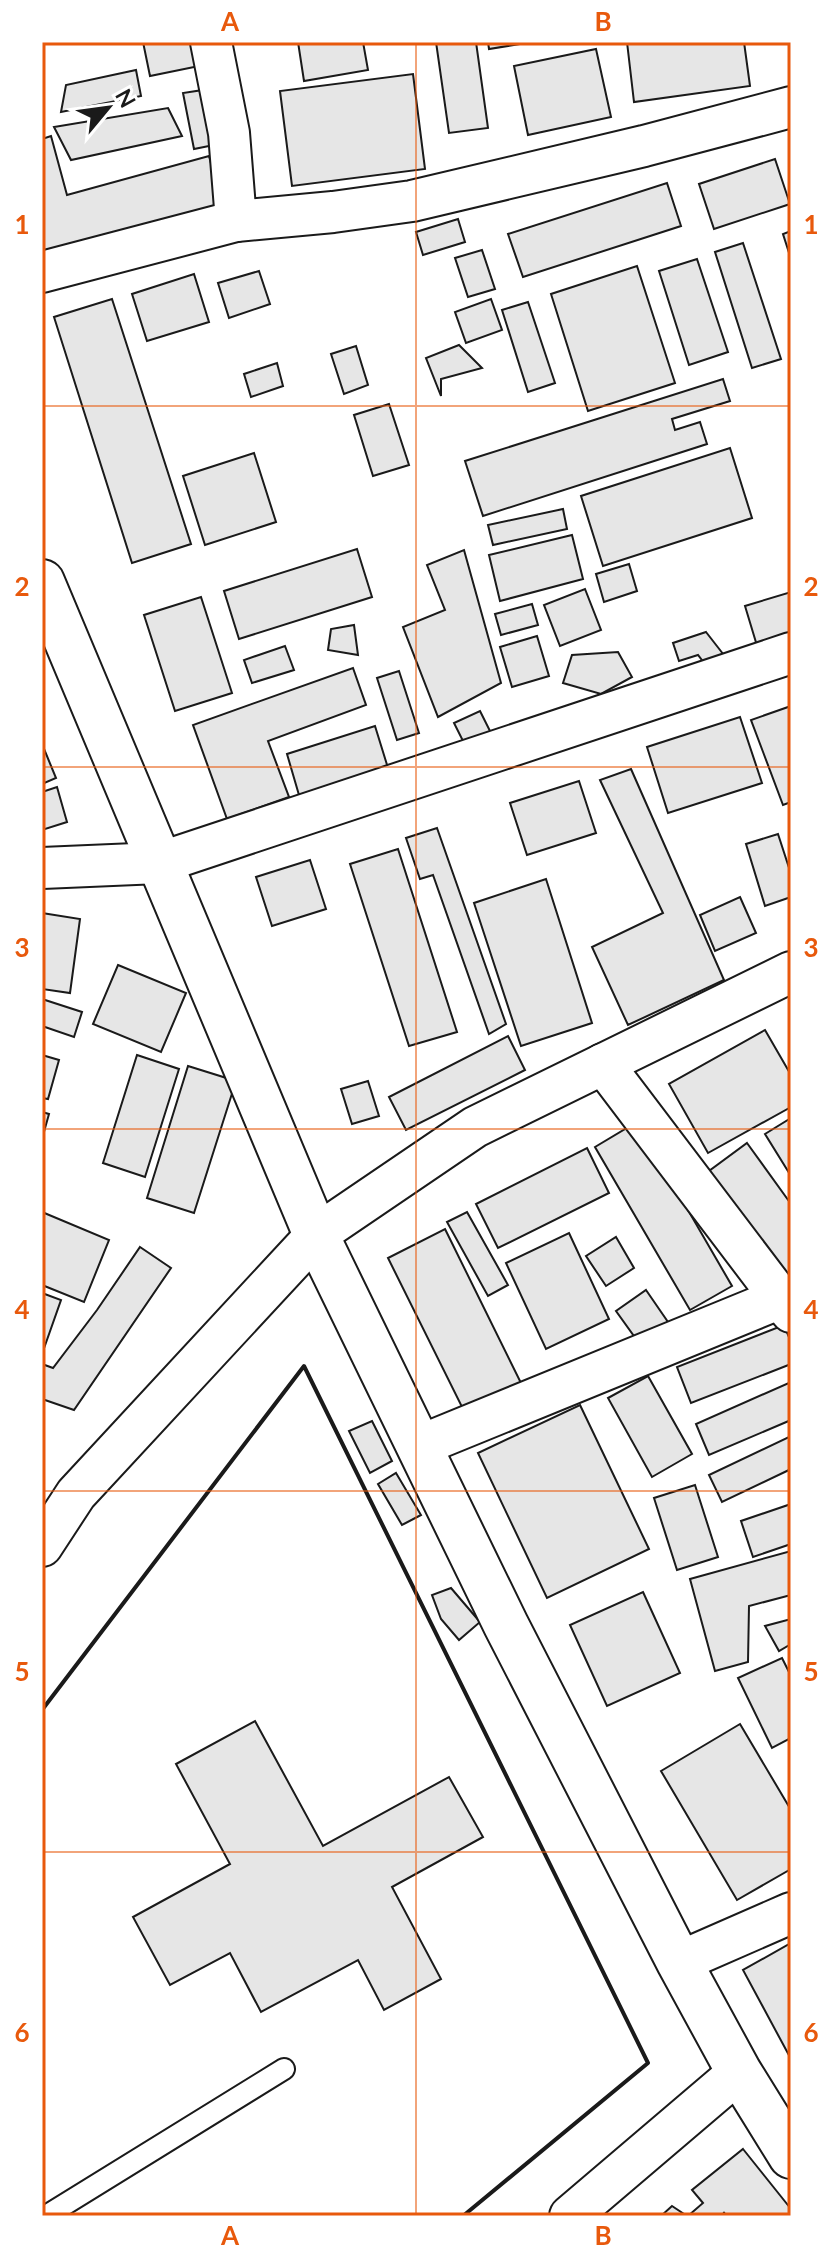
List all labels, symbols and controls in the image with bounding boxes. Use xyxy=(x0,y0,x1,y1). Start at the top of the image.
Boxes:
text: A xyxy=(220,5,240,37)
text: B xyxy=(594,5,612,37)
north arrow xyxy=(68,68,148,148)
text: N xyxy=(110,84,142,112)
text: 1 xyxy=(14,208,30,240)
text: 1 xyxy=(803,208,819,240)
text: 2 xyxy=(14,570,30,602)
text: 2 xyxy=(803,570,819,602)
text: 3 xyxy=(14,931,30,963)
text: 3 xyxy=(803,931,819,963)
text: 4 xyxy=(14,1293,30,1325)
text: 4 xyxy=(803,1293,819,1325)
text: 5 xyxy=(14,1655,30,1687)
text: 5 xyxy=(803,1655,819,1687)
text: 6 xyxy=(14,2016,30,2048)
text: 6 xyxy=(803,2016,819,2048)
text: A xyxy=(220,2219,240,2251)
text: B xyxy=(594,2219,612,2251)

